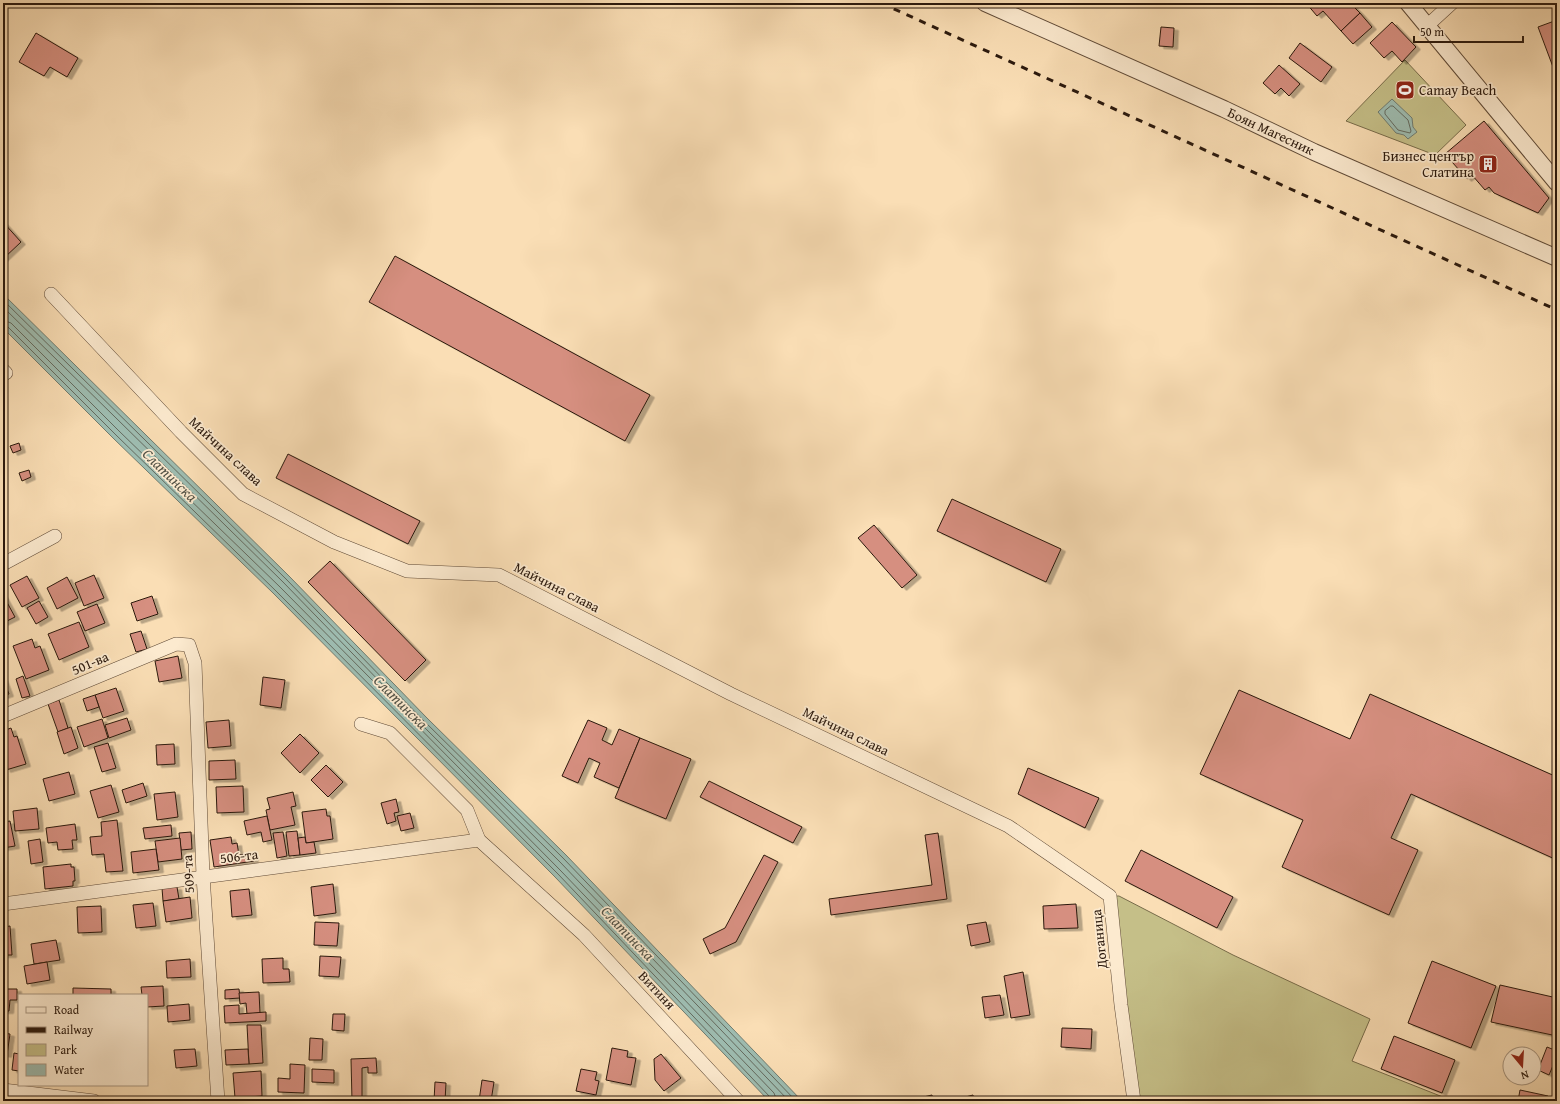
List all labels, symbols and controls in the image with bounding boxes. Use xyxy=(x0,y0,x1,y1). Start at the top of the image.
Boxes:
scale bar xyxy=(1414,18,1523,44)
text: 50 m xyxy=(1420,23,1444,40)
sports icon: Camay Beach xyxy=(1394,79,1416,101)
place label: Camay Beach xyxy=(1419,80,1496,100)
street label: Боян Магесник xyxy=(1224,102,1318,160)
place label: Бизнес център Слатина xyxy=(1382,146,1474,182)
building icon: Бизнес център Слатина xyxy=(1477,153,1499,175)
street label: Майчина слава xyxy=(185,412,267,491)
water label: Слатинска xyxy=(138,444,202,506)
street label: Майчина слава xyxy=(511,557,604,617)
street label: 501-ва xyxy=(68,646,112,680)
water label: Слатинска xyxy=(369,670,433,734)
street label: Майчина слава xyxy=(799,701,893,761)
street label: 506-та xyxy=(219,844,260,868)
street label: 509-та xyxy=(177,854,199,894)
water label: Слатинска xyxy=(597,901,659,965)
street label: Доганица xyxy=(1086,908,1112,971)
street label: Витиня xyxy=(634,966,680,1014)
legend xyxy=(18,994,148,1086)
text: Road xyxy=(54,1001,80,1018)
text: Railway xyxy=(54,1021,93,1038)
text: Park xyxy=(54,1041,78,1058)
north arrow xyxy=(1502,1046,1542,1086)
text: Water xyxy=(54,1061,84,1078)
text: N xyxy=(1519,1067,1531,1084)

